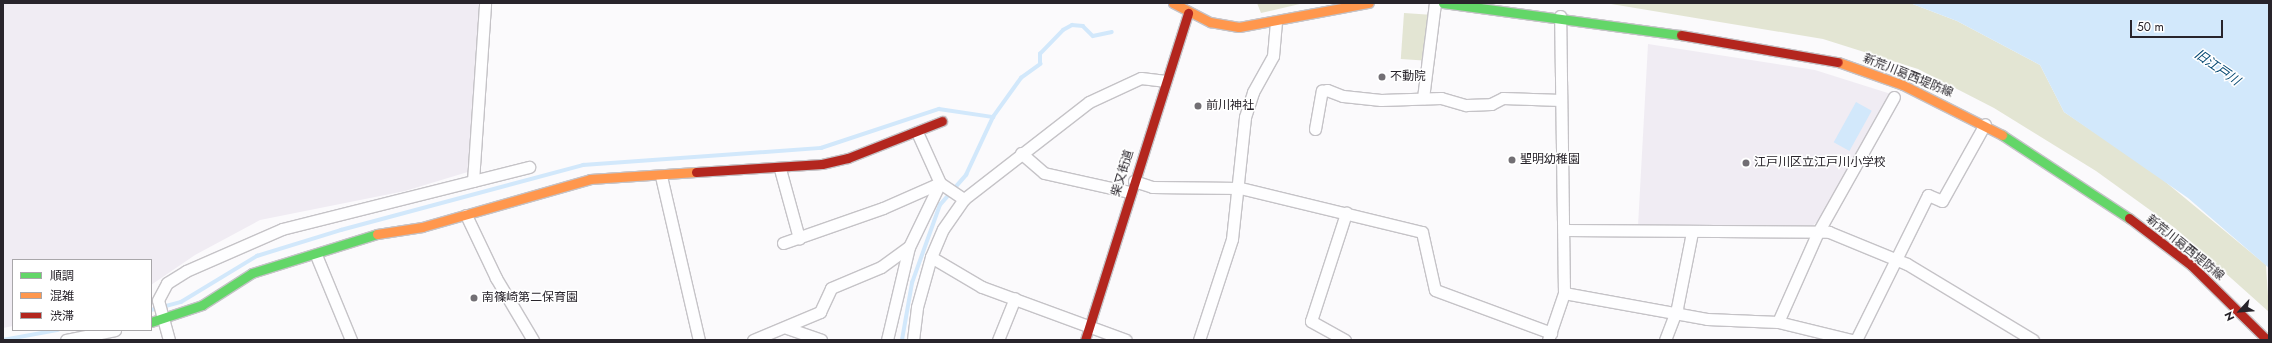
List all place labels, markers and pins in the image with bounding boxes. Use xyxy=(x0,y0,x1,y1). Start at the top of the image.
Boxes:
place label: 不動院 xyxy=(1390,70,1426,84)
marker: 不動院 xyxy=(1377,72,1387,82)
place label: 前川神社 xyxy=(1206,99,1254,113)
marker: 前川神社 xyxy=(1193,101,1203,111)
place label: 聖明幼稚園 xyxy=(1520,153,1580,167)
marker: 聖明幼稚園 xyxy=(1507,155,1517,165)
place label: 江戸川区立江戸川小学校 xyxy=(1754,156,1886,170)
marker: 江戸川区立江戸川小学校 xyxy=(1741,158,1751,168)
place label: 南篠崎第二保育園 xyxy=(482,291,578,305)
marker: 南篠崎第二保育園 xyxy=(469,293,479,303)

